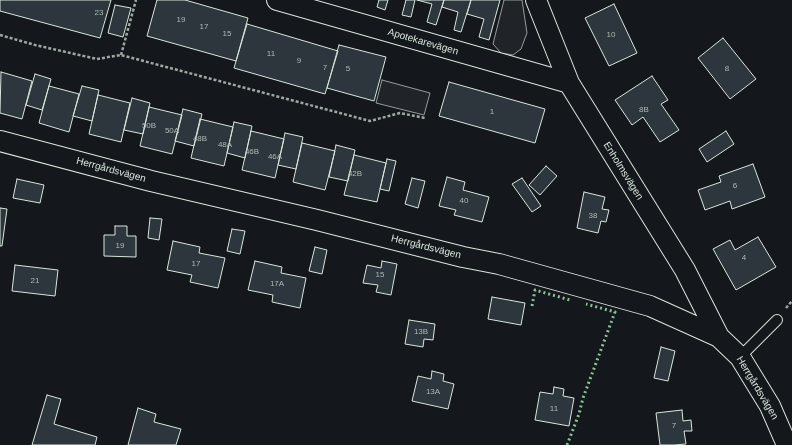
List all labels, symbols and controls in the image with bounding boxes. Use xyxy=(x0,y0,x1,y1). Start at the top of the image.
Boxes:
house number: 23 xyxy=(95,8,103,18)
house number: 19 xyxy=(177,15,185,25)
house number: 17 xyxy=(200,22,208,32)
street label: Apotekarevägen xyxy=(386,26,460,58)
house number: 15 xyxy=(223,29,231,39)
house number: 10 xyxy=(607,30,615,40)
house number: 11 xyxy=(267,49,275,59)
house number: 9 xyxy=(297,56,301,66)
house number: 7 xyxy=(323,63,327,73)
house number: 5 xyxy=(346,64,350,74)
house number: 8 xyxy=(725,64,729,74)
house number: 8B xyxy=(639,105,649,115)
house number: 1 xyxy=(490,107,494,117)
house number: 50B xyxy=(142,121,156,131)
house number: 50A xyxy=(165,126,179,136)
house number: 48B xyxy=(193,134,207,144)
house number: 48A xyxy=(218,140,232,150)
street label: Enholmsvägen xyxy=(600,140,646,202)
house number: 46B xyxy=(245,147,259,157)
house number: 46A xyxy=(268,152,282,162)
street label: Herrgårdsvägen xyxy=(75,155,147,185)
house number: 42B xyxy=(348,169,362,179)
house number: 6 xyxy=(733,181,737,191)
house number: 40 xyxy=(460,196,468,206)
house number: 38 xyxy=(589,211,597,221)
street label: Herrgårdsvägen xyxy=(390,233,462,261)
house number: 19 xyxy=(116,241,124,251)
house number: 4 xyxy=(742,253,746,263)
house number: 17 xyxy=(192,259,200,269)
house number: 15 xyxy=(376,270,384,280)
house number: 21 xyxy=(31,276,39,286)
house number: 17A xyxy=(270,279,284,289)
house number: 13B xyxy=(414,327,428,337)
street label: Herrgårdsvägen xyxy=(733,354,781,422)
house number: 13A xyxy=(426,387,440,397)
house number: 11 xyxy=(550,404,558,414)
house number: 7 xyxy=(672,421,676,431)

